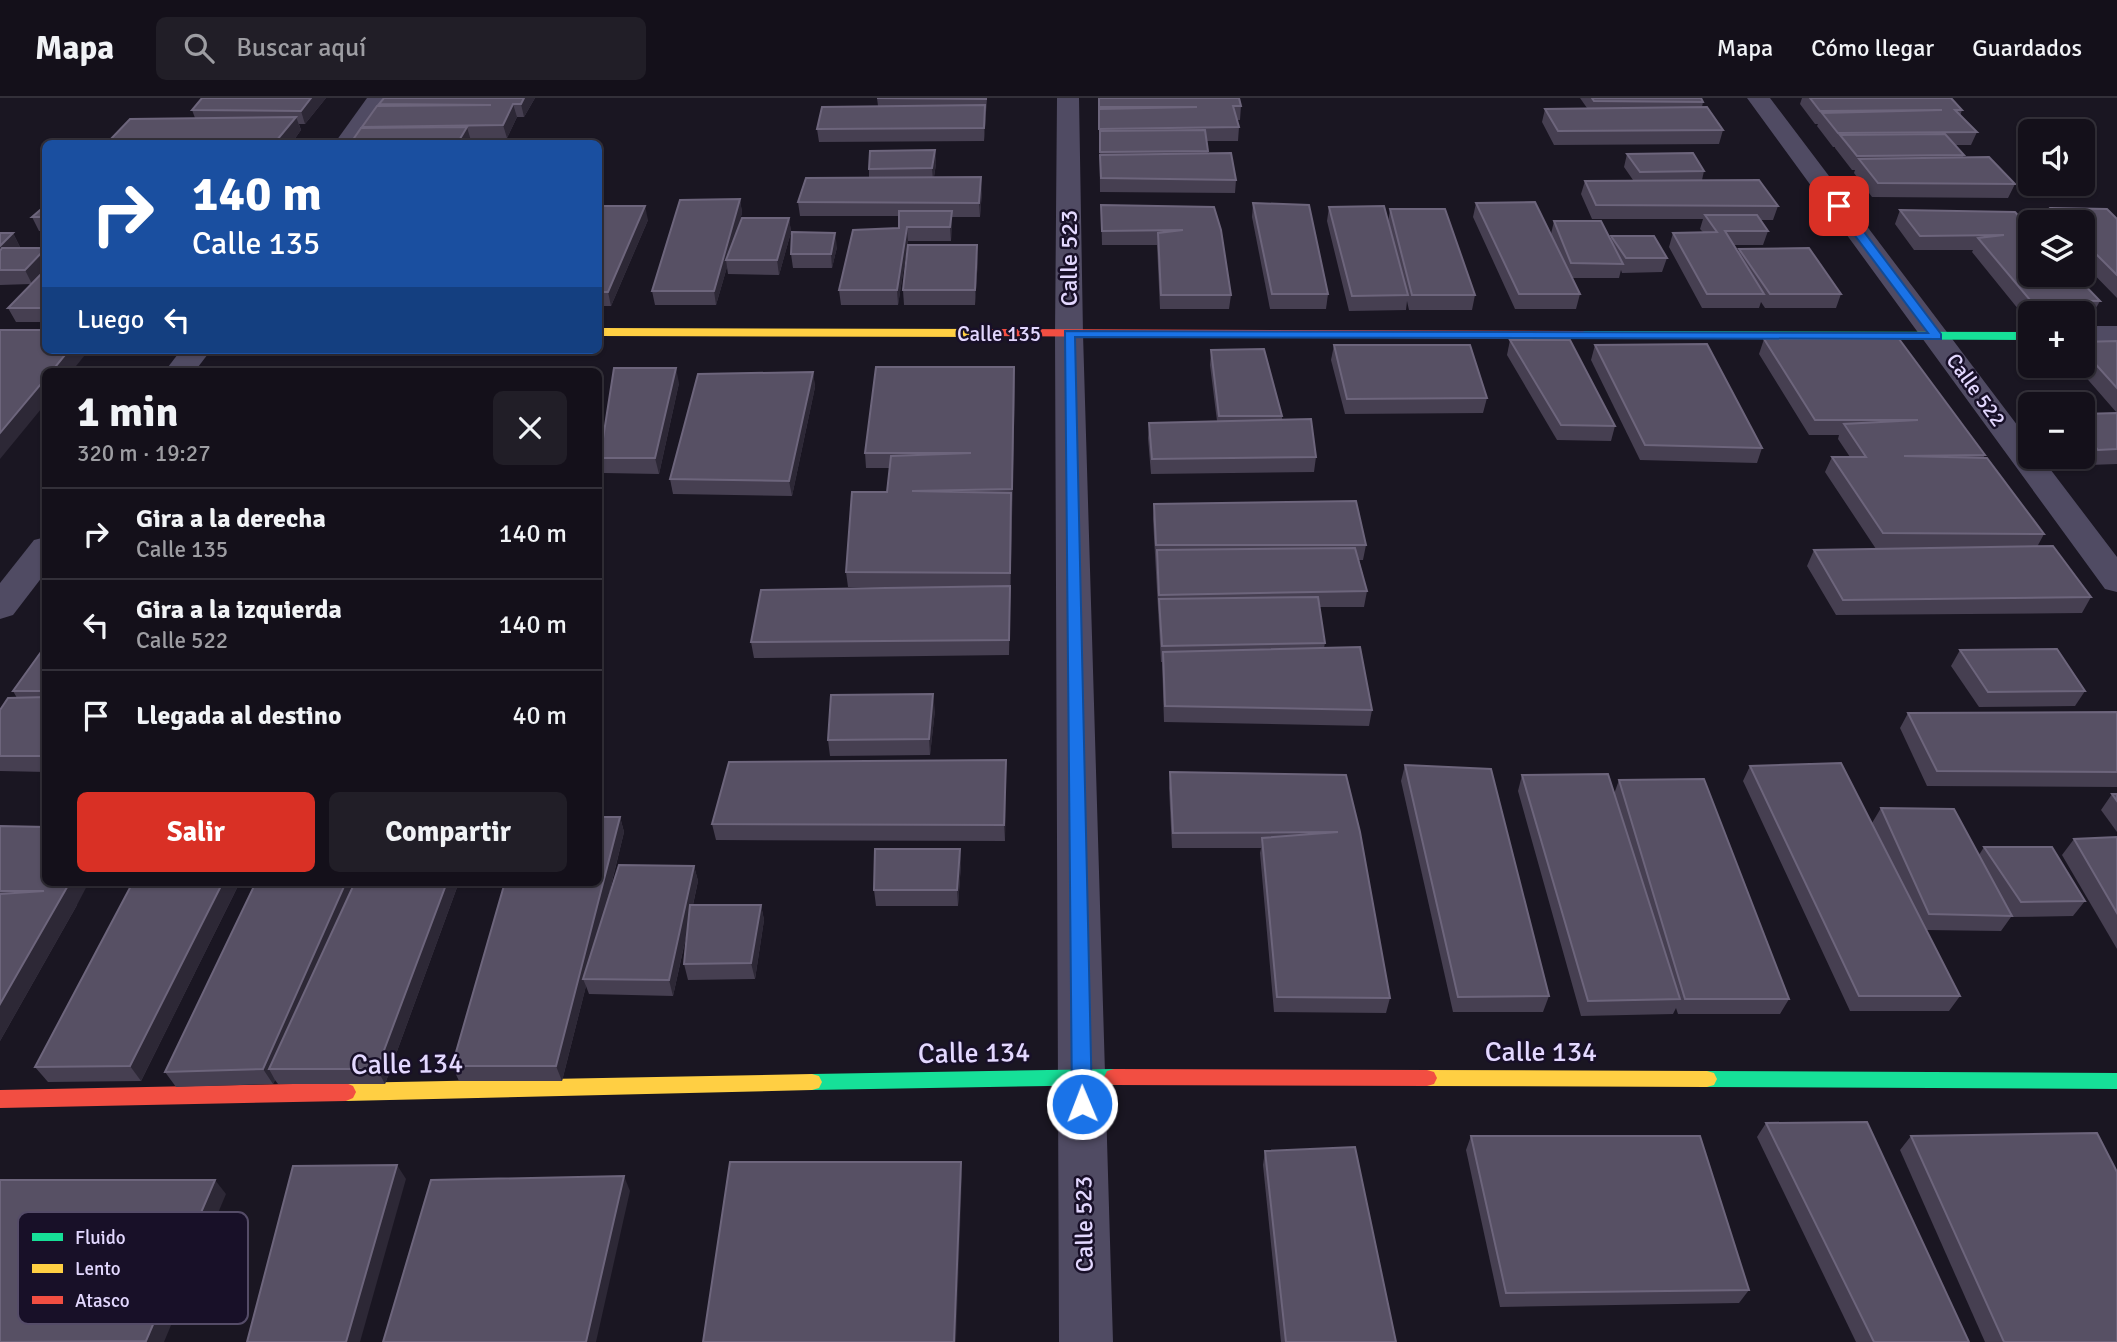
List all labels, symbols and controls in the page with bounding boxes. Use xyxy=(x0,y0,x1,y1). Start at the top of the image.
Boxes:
search box xyxy=(156,17,646,80)
text: Mapa xyxy=(35,28,114,69)
icon: search xyxy=(180,29,218,67)
text: Buscar aquí xyxy=(236,32,366,64)
text: Mapa xyxy=(1717,33,1773,63)
text: Cómo llegar xyxy=(1811,33,1934,63)
text: Guardados xyxy=(1972,33,2082,63)
map controls xyxy=(2018,119,2095,469)
button: sound xyxy=(2018,119,2095,196)
text: 140 m xyxy=(192,164,322,224)
icon: right xyxy=(77,168,168,259)
pin xyxy=(1809,176,1869,236)
icon: arrive xyxy=(1820,187,1858,225)
street label: Calle 523 xyxy=(1054,210,1084,306)
button: layers xyxy=(2018,210,2095,287)
text: Calle 135 xyxy=(192,224,320,263)
icon: left xyxy=(158,301,196,339)
button: + xyxy=(2018,301,2095,378)
text: Luego xyxy=(77,304,144,336)
street label: Calle 135 xyxy=(957,321,1041,347)
street label: Calle 522 xyxy=(1941,348,2011,432)
text: 1 min xyxy=(77,387,178,438)
button: close xyxy=(493,391,567,465)
button: − xyxy=(2018,392,2095,469)
text: 320 m · 19:27 xyxy=(77,439,211,468)
text: Gira a la derecha xyxy=(136,503,326,535)
icon: right xyxy=(77,515,115,553)
text: 140 m xyxy=(498,518,567,550)
text: Calle 135 xyxy=(136,535,228,564)
text: Gira a la izquierda xyxy=(136,594,342,626)
icon: left xyxy=(77,606,115,644)
text: 140 m xyxy=(498,609,567,641)
text: Calle 522 xyxy=(136,626,228,655)
icon: arrive xyxy=(77,697,115,735)
text: Llegada al destino xyxy=(136,700,342,732)
text: 40 m xyxy=(512,700,567,732)
button: Salir xyxy=(77,792,315,872)
button: Compartir xyxy=(329,792,567,872)
street label: Calle 134 xyxy=(918,1035,1030,1071)
street label: Calle 134 xyxy=(1485,1035,1597,1069)
street label: Calle 134 xyxy=(351,1046,463,1082)
position arrow xyxy=(1045,1067,1119,1141)
street label: Calle 523 xyxy=(1068,1176,1100,1272)
legend xyxy=(18,1212,248,1324)
text: Fluido xyxy=(75,1226,126,1250)
text: Lento xyxy=(75,1257,121,1281)
text: Atasco xyxy=(75,1289,130,1313)

